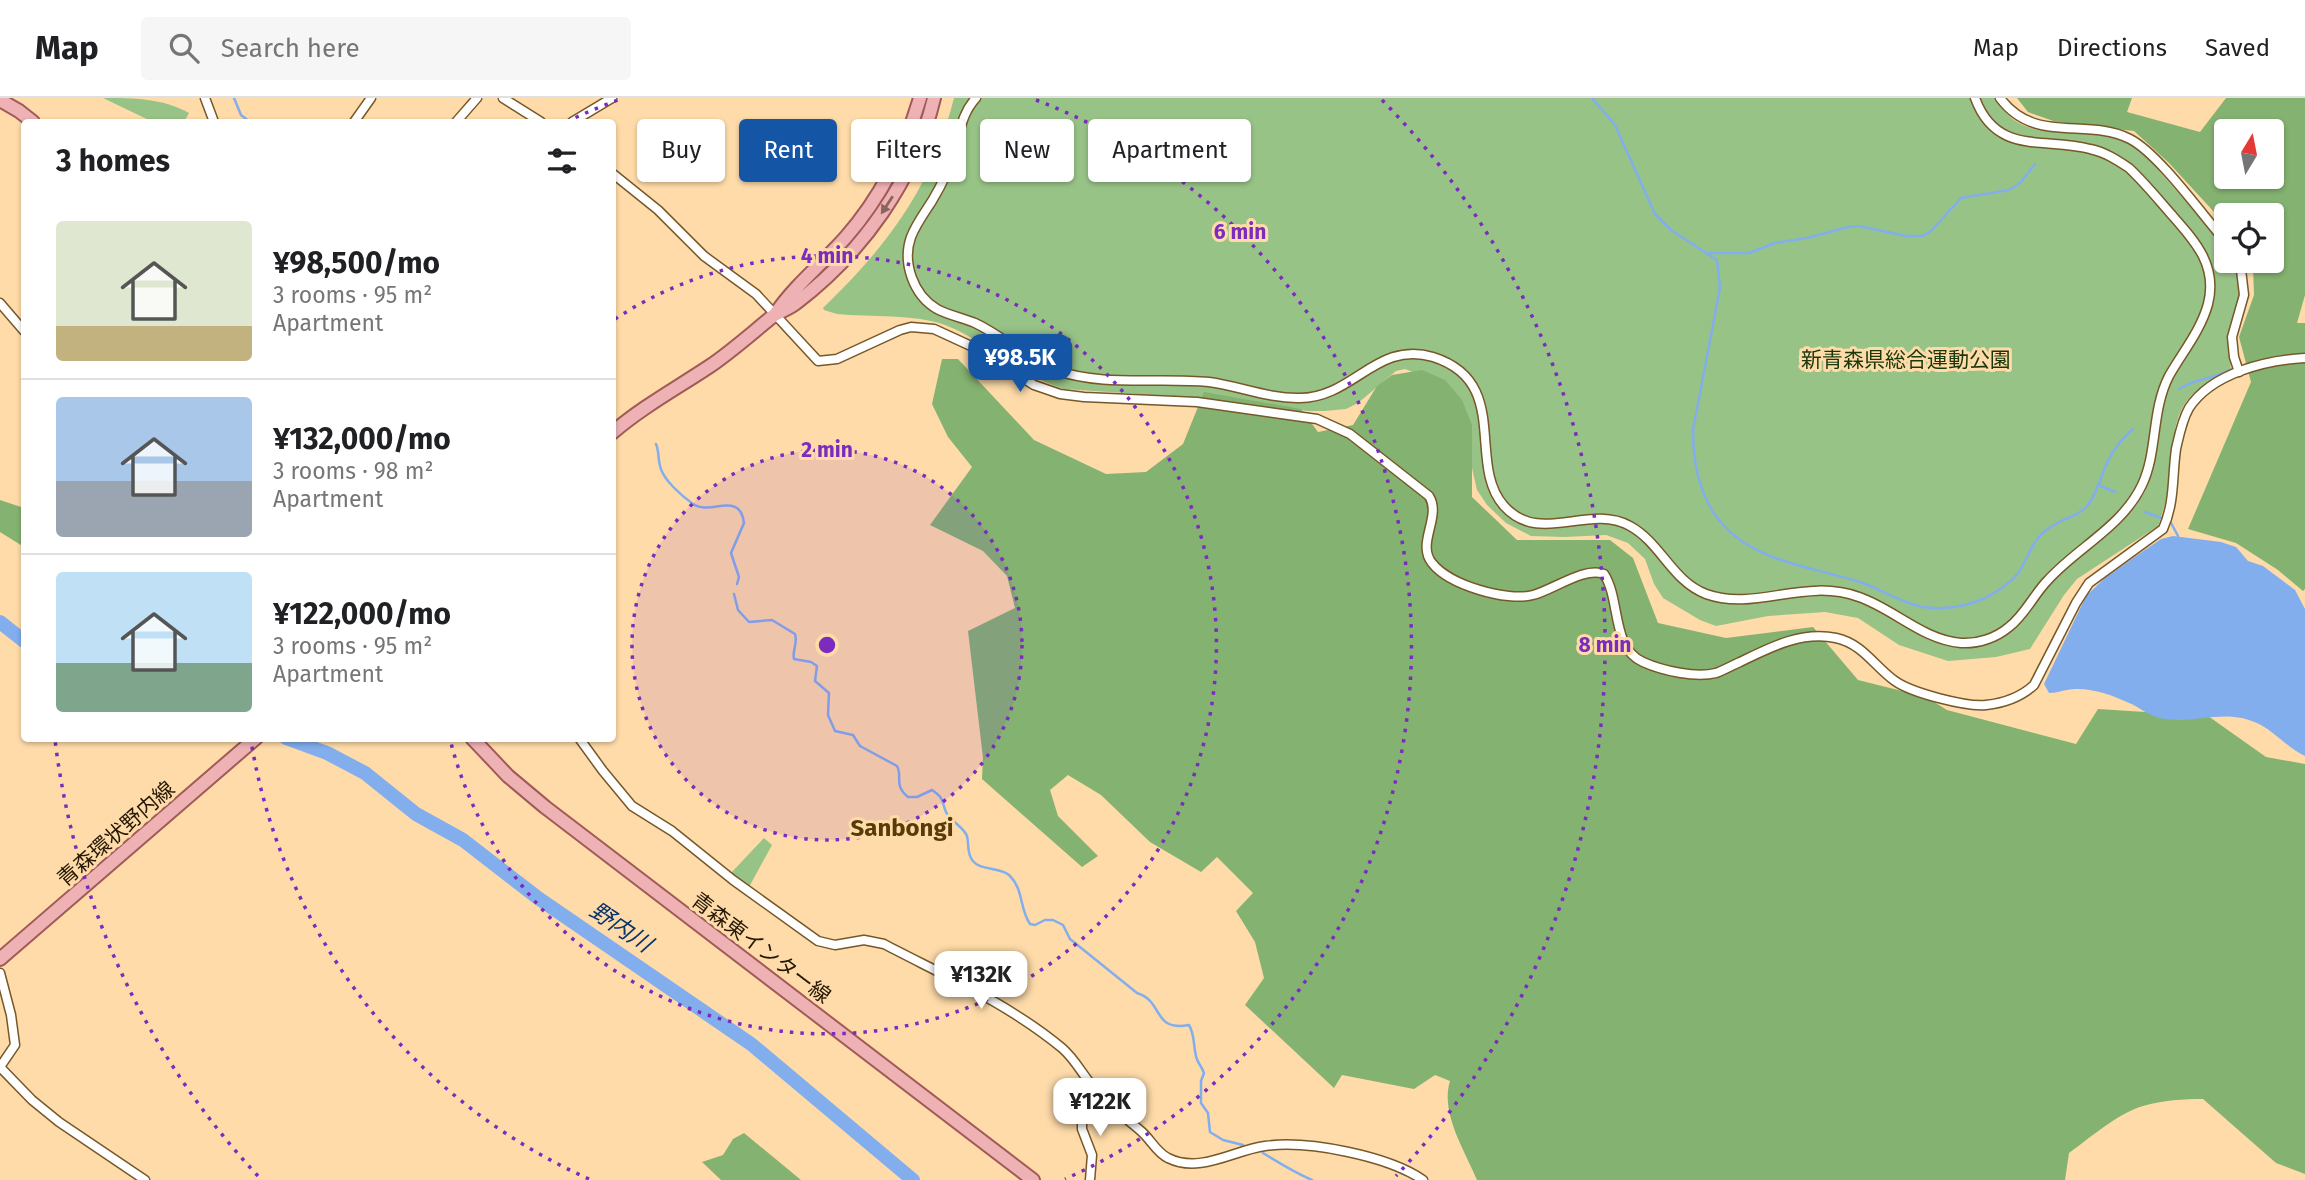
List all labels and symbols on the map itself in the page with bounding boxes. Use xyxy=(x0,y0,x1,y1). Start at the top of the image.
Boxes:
north arrow xyxy=(2214,119,2284,189)
one-way arrow xyxy=(880,195,893,214)
text: 6 min xyxy=(1214,219,1266,245)
text: 4 min xyxy=(801,243,853,269)
pin: ¥98.5K xyxy=(963,334,1077,394)
park label: 新青森県総合運動公園 xyxy=(1801,347,2011,373)
text: 2 min xyxy=(801,437,853,463)
text: 8 min xyxy=(1579,632,1631,658)
centre of rings xyxy=(815,633,839,657)
street label: 青森環状野内線 xyxy=(52,776,180,892)
district label: Sanbongi xyxy=(851,814,953,842)
street label: 青森東インター線 xyxy=(686,887,836,1009)
water label: 野内川 xyxy=(585,896,660,960)
pin: ¥132K xyxy=(932,951,1030,1011)
pin: ¥122K xyxy=(1051,1079,1149,1138)

